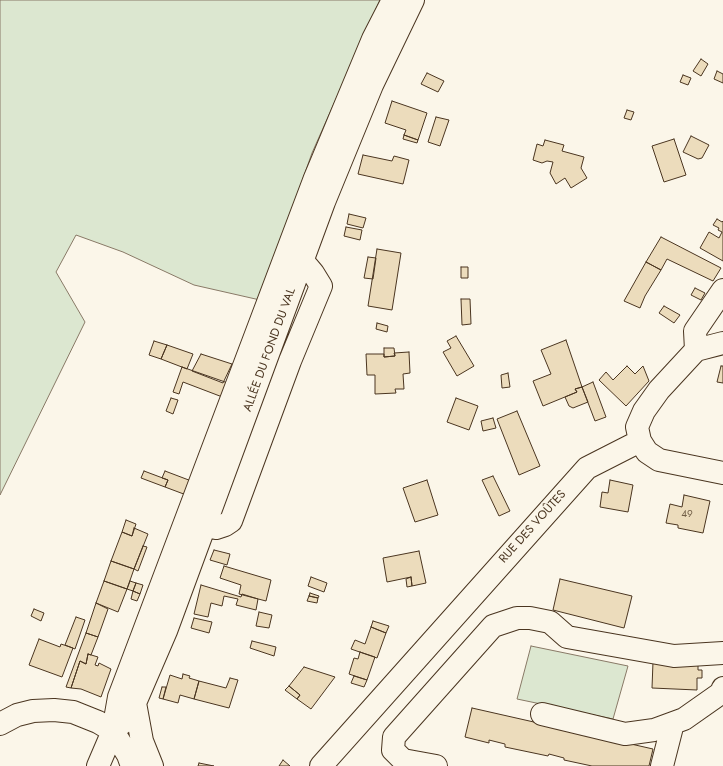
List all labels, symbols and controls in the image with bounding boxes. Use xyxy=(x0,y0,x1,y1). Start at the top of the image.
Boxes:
street label: ALLÉE DU FOND DU VAL xyxy=(241,286,299,414)
street label: RUE DES VOÛTES xyxy=(497,488,569,566)
house number: 49 xyxy=(681,509,693,521)

